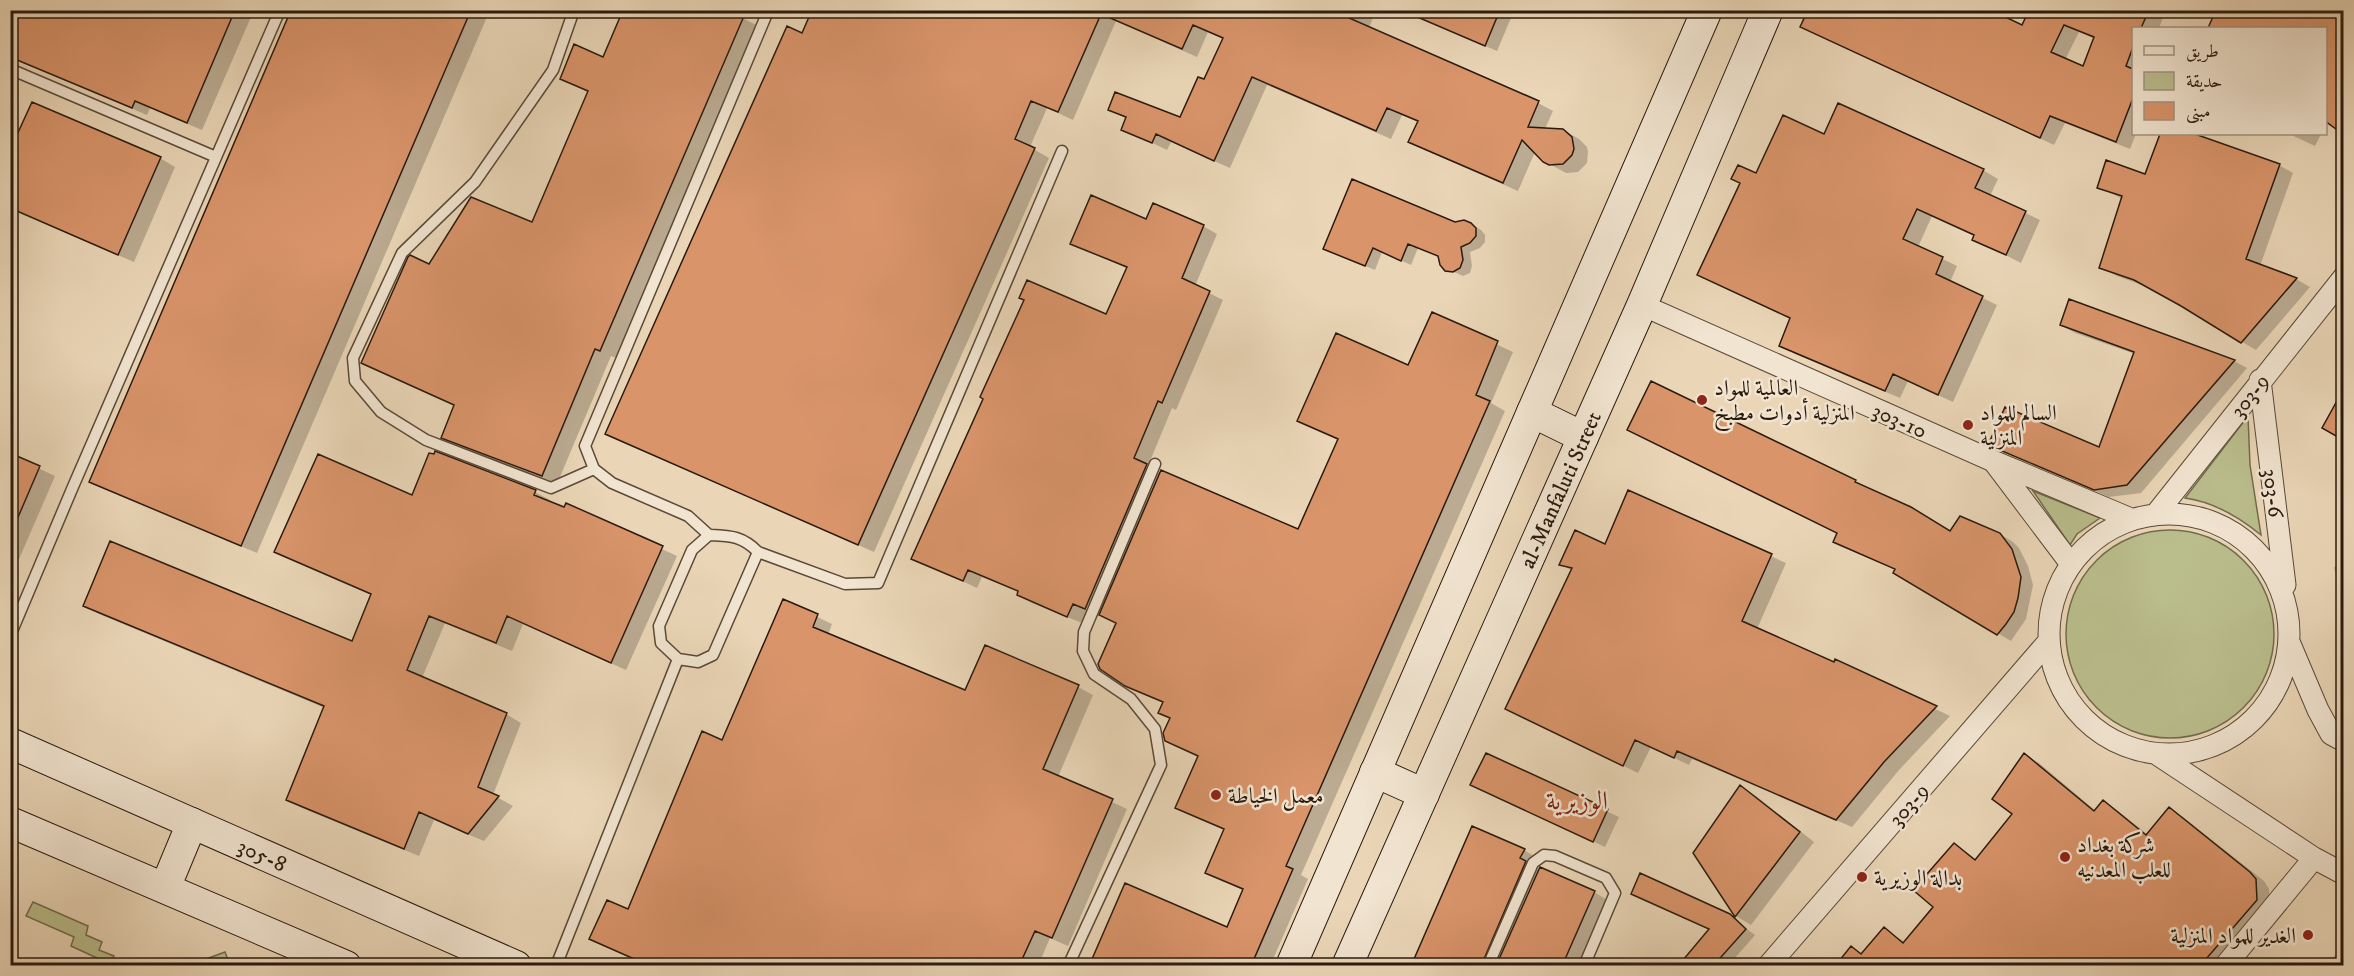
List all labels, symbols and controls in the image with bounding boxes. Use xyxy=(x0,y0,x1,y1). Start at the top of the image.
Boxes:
legend xyxy=(2132,27,2327,135)
text: طريق xyxy=(2186,41,2219,63)
text: حديقة xyxy=(2186,71,2222,93)
text: مبنى xyxy=(2186,101,2211,124)
street label: 303-9 xyxy=(2225,369,2276,423)
place label: العالمية للمواد المنزلية أدوات مطبخ xyxy=(1714,375,1855,432)
marker: العالمية للمواد المنزلية أدوات مطبخ xyxy=(1695,393,1709,407)
street label: 303-10 xyxy=(1868,397,1931,445)
place label: السالم للمواد المنزلية xyxy=(1980,400,2057,452)
street label: al-Manfaluti Street xyxy=(1514,407,1608,573)
marker: السالم للمواد المنزلية xyxy=(1961,418,1975,432)
street label: 303-6 xyxy=(2256,467,2289,520)
street label: 303-9 xyxy=(1883,778,1935,832)
place label: معمل الخياطة xyxy=(1228,783,1324,811)
district label: الوزيرية xyxy=(1546,785,1608,818)
marker: معمل الخياطة xyxy=(1209,788,1223,802)
place label: شركة بغداد للعلب المعدنيه xyxy=(2077,831,2171,884)
street label: 305-8 xyxy=(233,833,291,878)
marker: شركة بغداد للعلب المعدنيه xyxy=(2058,850,2072,864)
place label: بدالة الوزيرية xyxy=(1874,865,1962,892)
marker: بدالة الوزيرية xyxy=(1855,870,1869,884)
place label: الغدير للمواد المنزلية xyxy=(2171,923,2296,950)
marker: الغدير للمواد المنزلية xyxy=(2301,928,2315,942)

